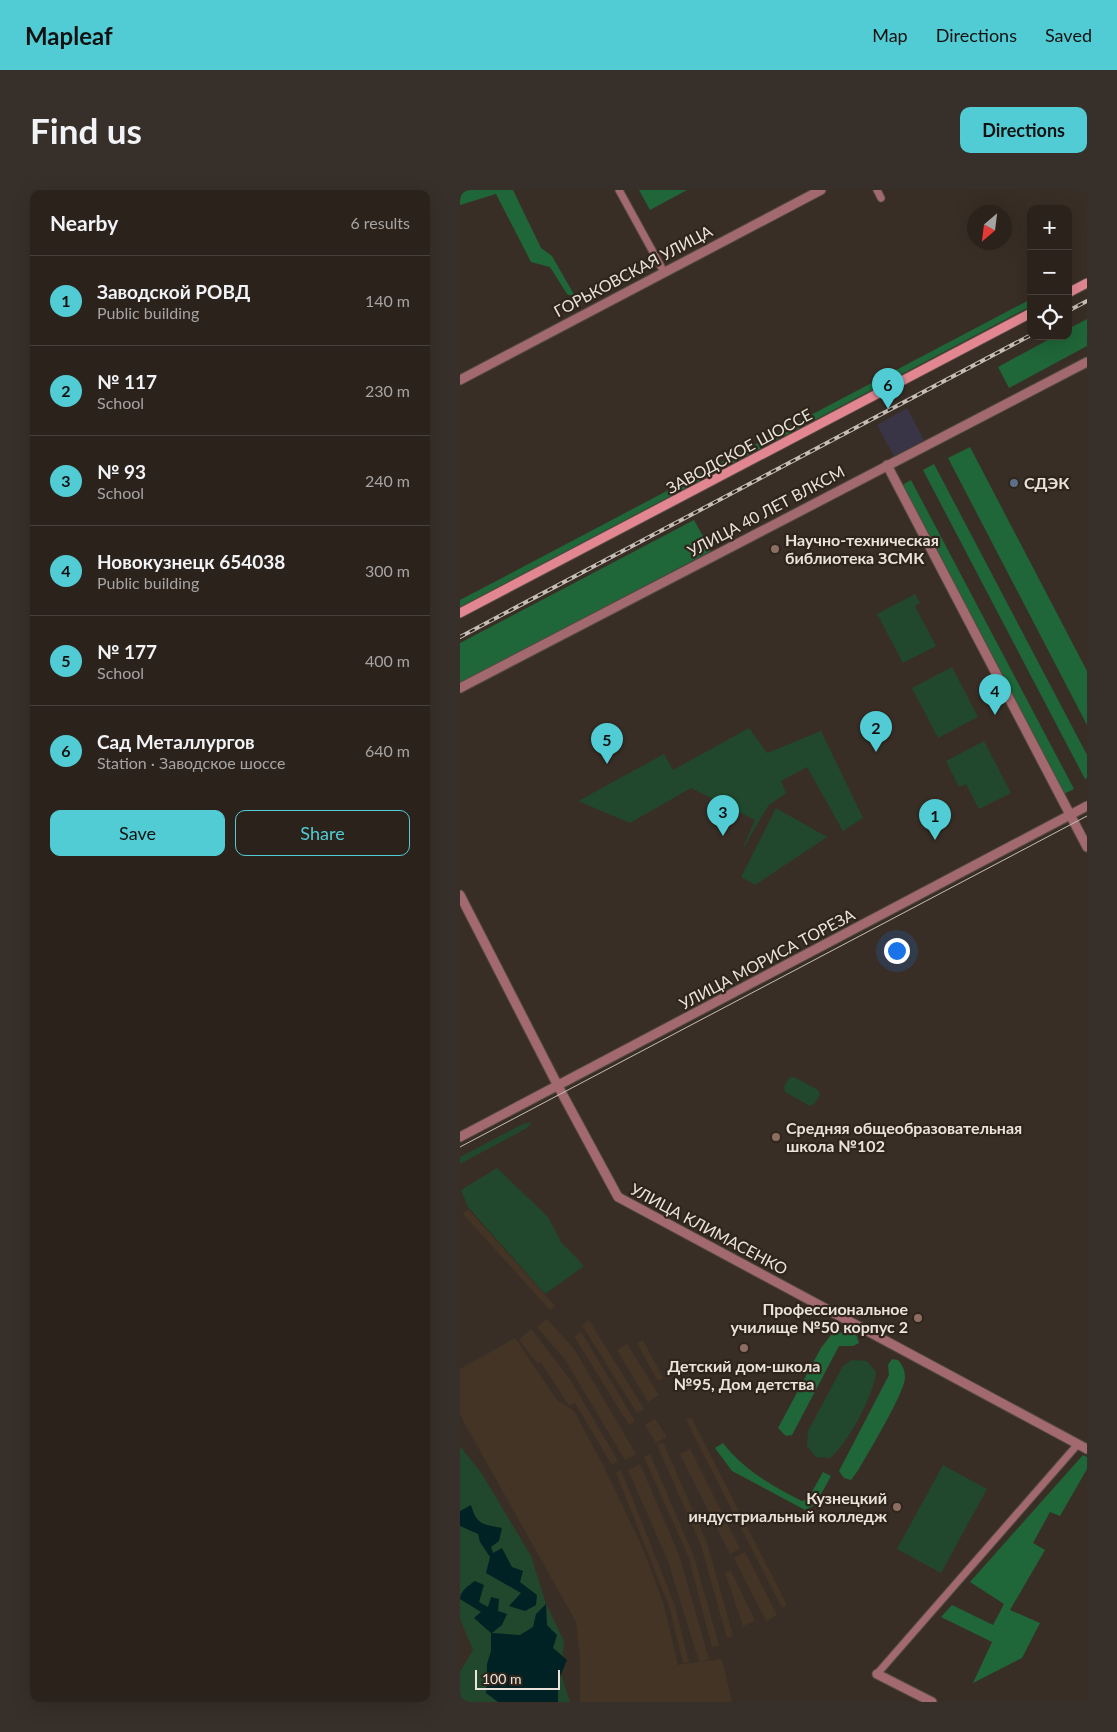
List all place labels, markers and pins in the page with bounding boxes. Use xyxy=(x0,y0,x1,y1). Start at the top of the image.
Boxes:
pin: 6 xyxy=(872,368,904,409)
place label: СДЭК xyxy=(1024,473,1070,492)
marker: СДЭК xyxy=(1008,477,1020,489)
place label: Научно-техническая библиотека ЗСМК xyxy=(785,530,939,567)
marker: Научно-техническая библиотека ЗСМК xyxy=(769,543,781,555)
pin: 4 xyxy=(979,674,1011,715)
pin: 2 xyxy=(860,711,892,752)
pin: 5 xyxy=(591,723,623,764)
pin: 3 xyxy=(707,795,739,836)
pin: 1 xyxy=(919,799,951,840)
place label: Средняя общеобразовательная школа №102 xyxy=(786,1118,1022,1155)
marker: Средняя общеобразовательная школа №102 xyxy=(770,1131,782,1143)
place label: Профессиональное училище №50 корпус 2 xyxy=(730,1299,908,1336)
marker: Профессиональное училище №50 корпус 2 xyxy=(912,1312,924,1324)
marker: Детский дом-школа №95, Дом детства xyxy=(738,1342,750,1354)
place label: Детский дом-школа №95, Дом детства xyxy=(668,1356,820,1393)
place label: Кузнецкий индустриальный колледж xyxy=(688,1488,887,1525)
marker: Кузнецкий индустриальный колледж xyxy=(891,1501,903,1513)

